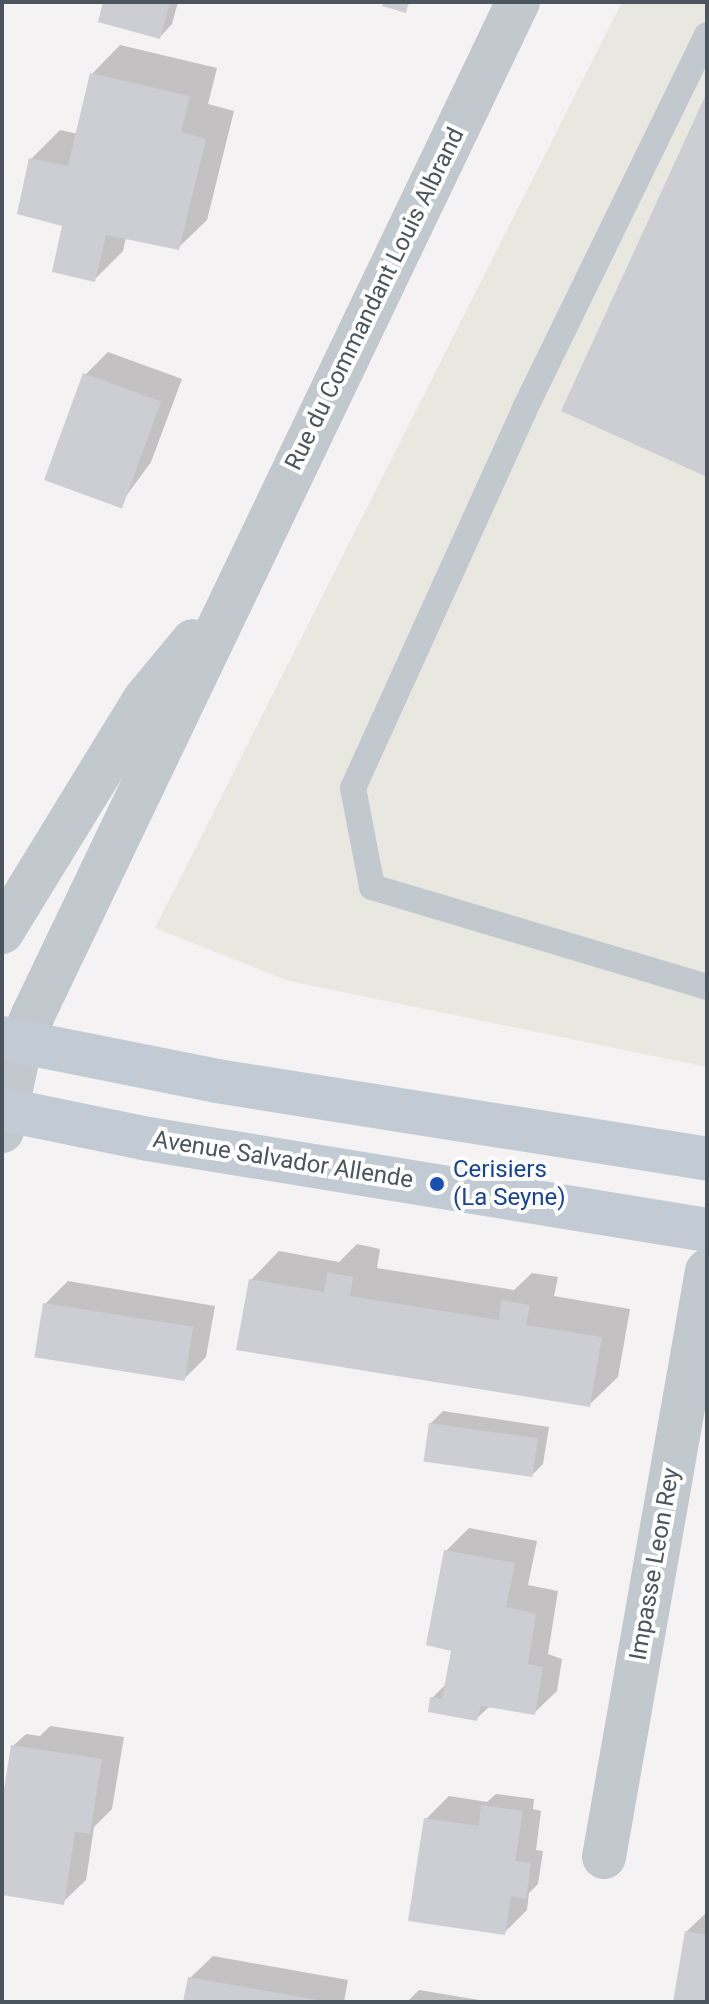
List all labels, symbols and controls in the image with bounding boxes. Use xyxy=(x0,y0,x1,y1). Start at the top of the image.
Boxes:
street label: Rue du Commandant Louis Albrand xyxy=(279,123,471,475)
street label: Avenue Salvador Allende xyxy=(151,1125,415,1195)
place label: Cerisiers (La Seyne) xyxy=(453,1156,566,1212)
marker: Cerisiers (La Seyne) xyxy=(428,1175,446,1193)
street label: Impasse Leon Rey xyxy=(624,1466,686,1662)

